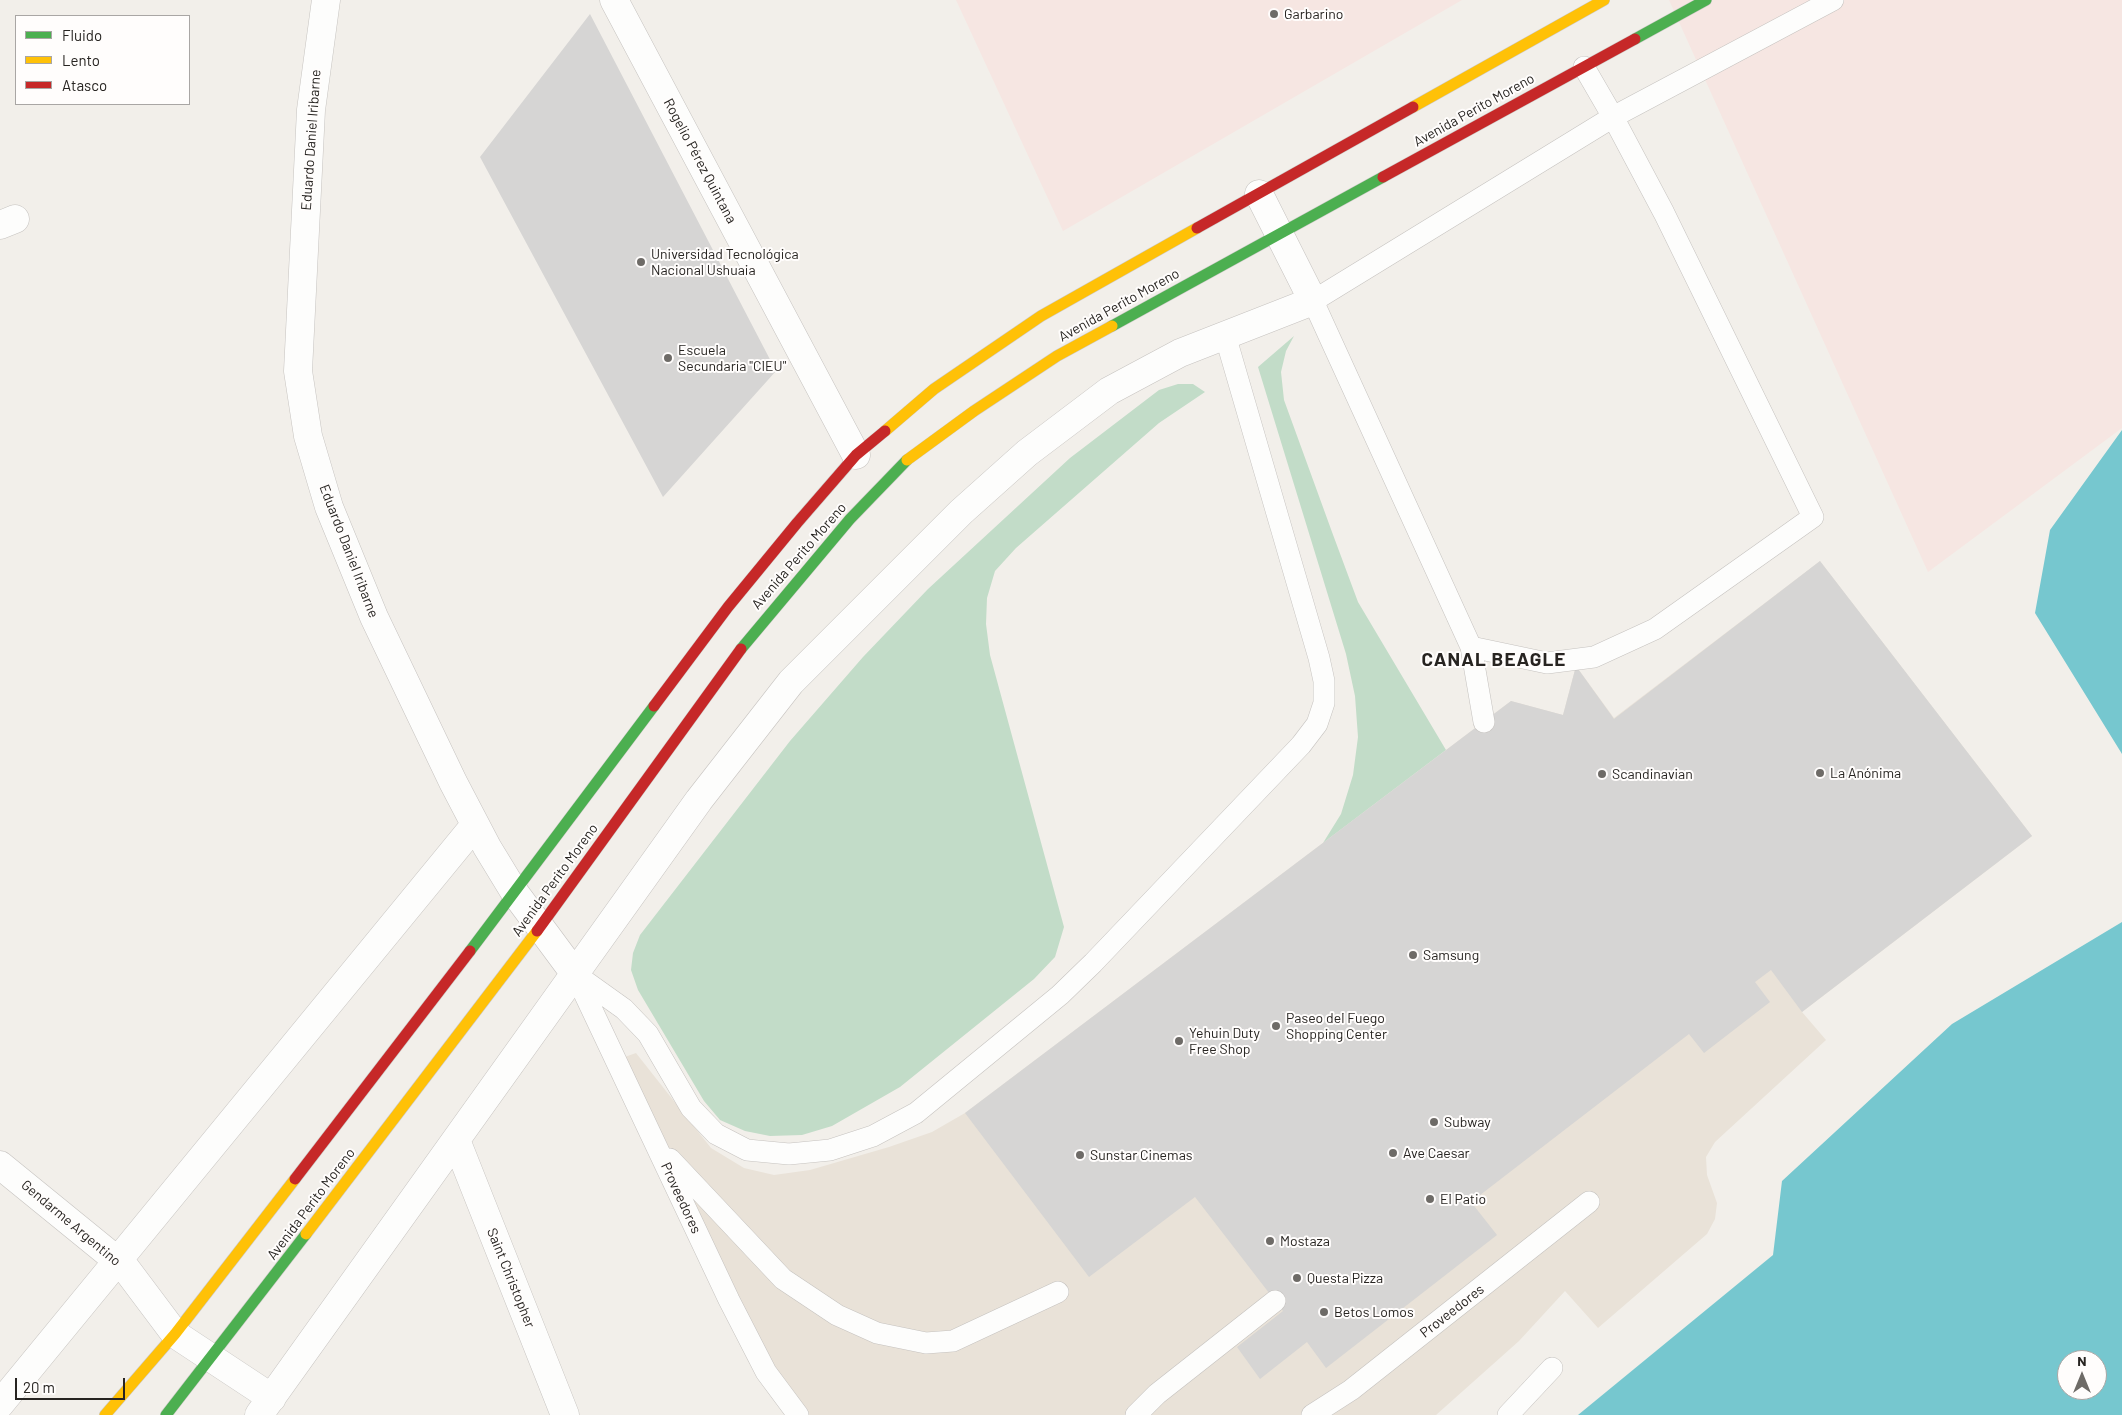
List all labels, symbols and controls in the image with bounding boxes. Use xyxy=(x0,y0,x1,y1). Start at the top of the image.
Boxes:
place label: Garbarino xyxy=(1284,6,1343,22)
marker: Garbarino xyxy=(1268,8,1280,20)
legend xyxy=(15,15,190,105)
text: Fluido xyxy=(62,26,102,44)
text: Lento xyxy=(62,51,100,69)
street label: Eduardo Daniel Iribarne xyxy=(298,69,324,211)
street label: Avenida Perito Moreno xyxy=(1411,70,1537,150)
text: Atasco xyxy=(62,76,107,94)
street label: Rogelio Pérez Quintana xyxy=(660,96,740,226)
place label: Universidad Tecnológica Nacional Ushuaia xyxy=(651,246,799,278)
marker: Universidad Tecnológica Nacional Ushuaia xyxy=(635,256,647,268)
street label: Avenida Perito Moreno xyxy=(1056,265,1182,345)
place label: Escuela Secundaria "CIEU" xyxy=(678,342,786,374)
marker: Escuela Secundaria "CIEU" xyxy=(662,352,674,364)
street label: Eduardo Daniel Iribarne xyxy=(316,482,382,620)
street label: Avenida Perito Moreno xyxy=(748,499,850,613)
district label: CANAL BEAGLE xyxy=(1420,649,1568,671)
place label: La Anónima xyxy=(1830,765,1901,781)
place label: Scandinavian xyxy=(1612,766,1693,782)
marker: La Anónima xyxy=(1814,767,1826,779)
marker: Scandinavian xyxy=(1596,768,1608,780)
street label: Avenida Perito Moreno xyxy=(508,820,602,940)
place label: Samsung xyxy=(1423,947,1479,963)
marker: Samsung xyxy=(1407,949,1419,961)
place label: Paseo del Fuego Shopping Center xyxy=(1286,1010,1387,1042)
marker: Paseo del Fuego Shopping Center xyxy=(1270,1020,1282,1032)
place label: Yehuin Duty Free Shop xyxy=(1189,1025,1260,1058)
marker: Yehuin Duty Free Shop xyxy=(1173,1035,1185,1047)
place label: Subway xyxy=(1444,1114,1491,1130)
marker: Subway xyxy=(1428,1116,1440,1128)
street label: Avenida Perito Moreno xyxy=(264,1145,358,1263)
place label: Ave Caesar xyxy=(1403,1145,1470,1161)
place label: Sunstar Cinemas xyxy=(1090,1147,1193,1163)
marker: Ave Caesar xyxy=(1387,1147,1399,1159)
marker: Sunstar Cinemas xyxy=(1074,1149,1086,1161)
street label: Proveedores xyxy=(657,1160,705,1236)
street label: Gendarme Argentino xyxy=(18,1176,124,1270)
place label: El Patio xyxy=(1440,1191,1486,1207)
marker: El Patio xyxy=(1424,1193,1436,1205)
street label: Saint Christopher xyxy=(483,1226,539,1330)
place label: Mostaza xyxy=(1280,1233,1330,1249)
marker: Mostaza xyxy=(1264,1235,1276,1247)
place label: Questa Pizza xyxy=(1307,1270,1383,1286)
marker: Questa Pizza xyxy=(1291,1272,1303,1284)
street label: Proveedores xyxy=(1417,1281,1487,1341)
place label: Betos Lomos xyxy=(1334,1304,1414,1320)
marker: Betos Lomos xyxy=(1318,1306,1330,1318)
north arrow xyxy=(2057,1350,2107,1400)
text: N xyxy=(2077,1352,2087,1369)
scale bar xyxy=(18,1368,128,1400)
text: 20 m xyxy=(23,1378,55,1396)

